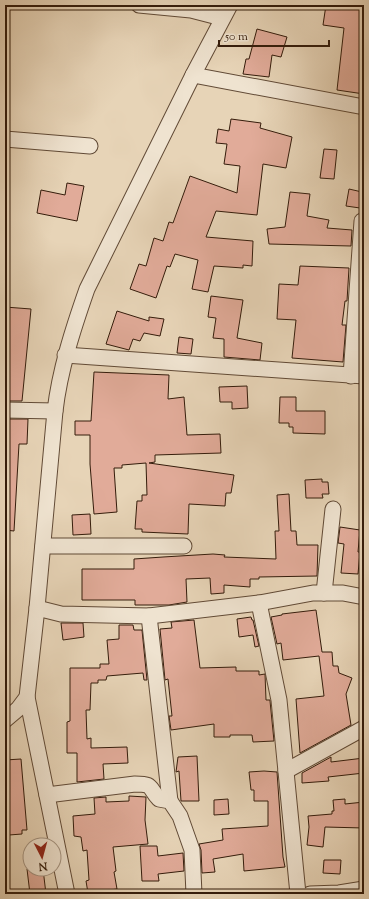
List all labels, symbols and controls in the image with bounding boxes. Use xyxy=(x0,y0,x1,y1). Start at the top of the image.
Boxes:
scale bar xyxy=(219,22,329,48)
text: 50 m xyxy=(224,28,248,46)
north arrow xyxy=(22,837,62,877)
text: N xyxy=(38,857,49,874)

